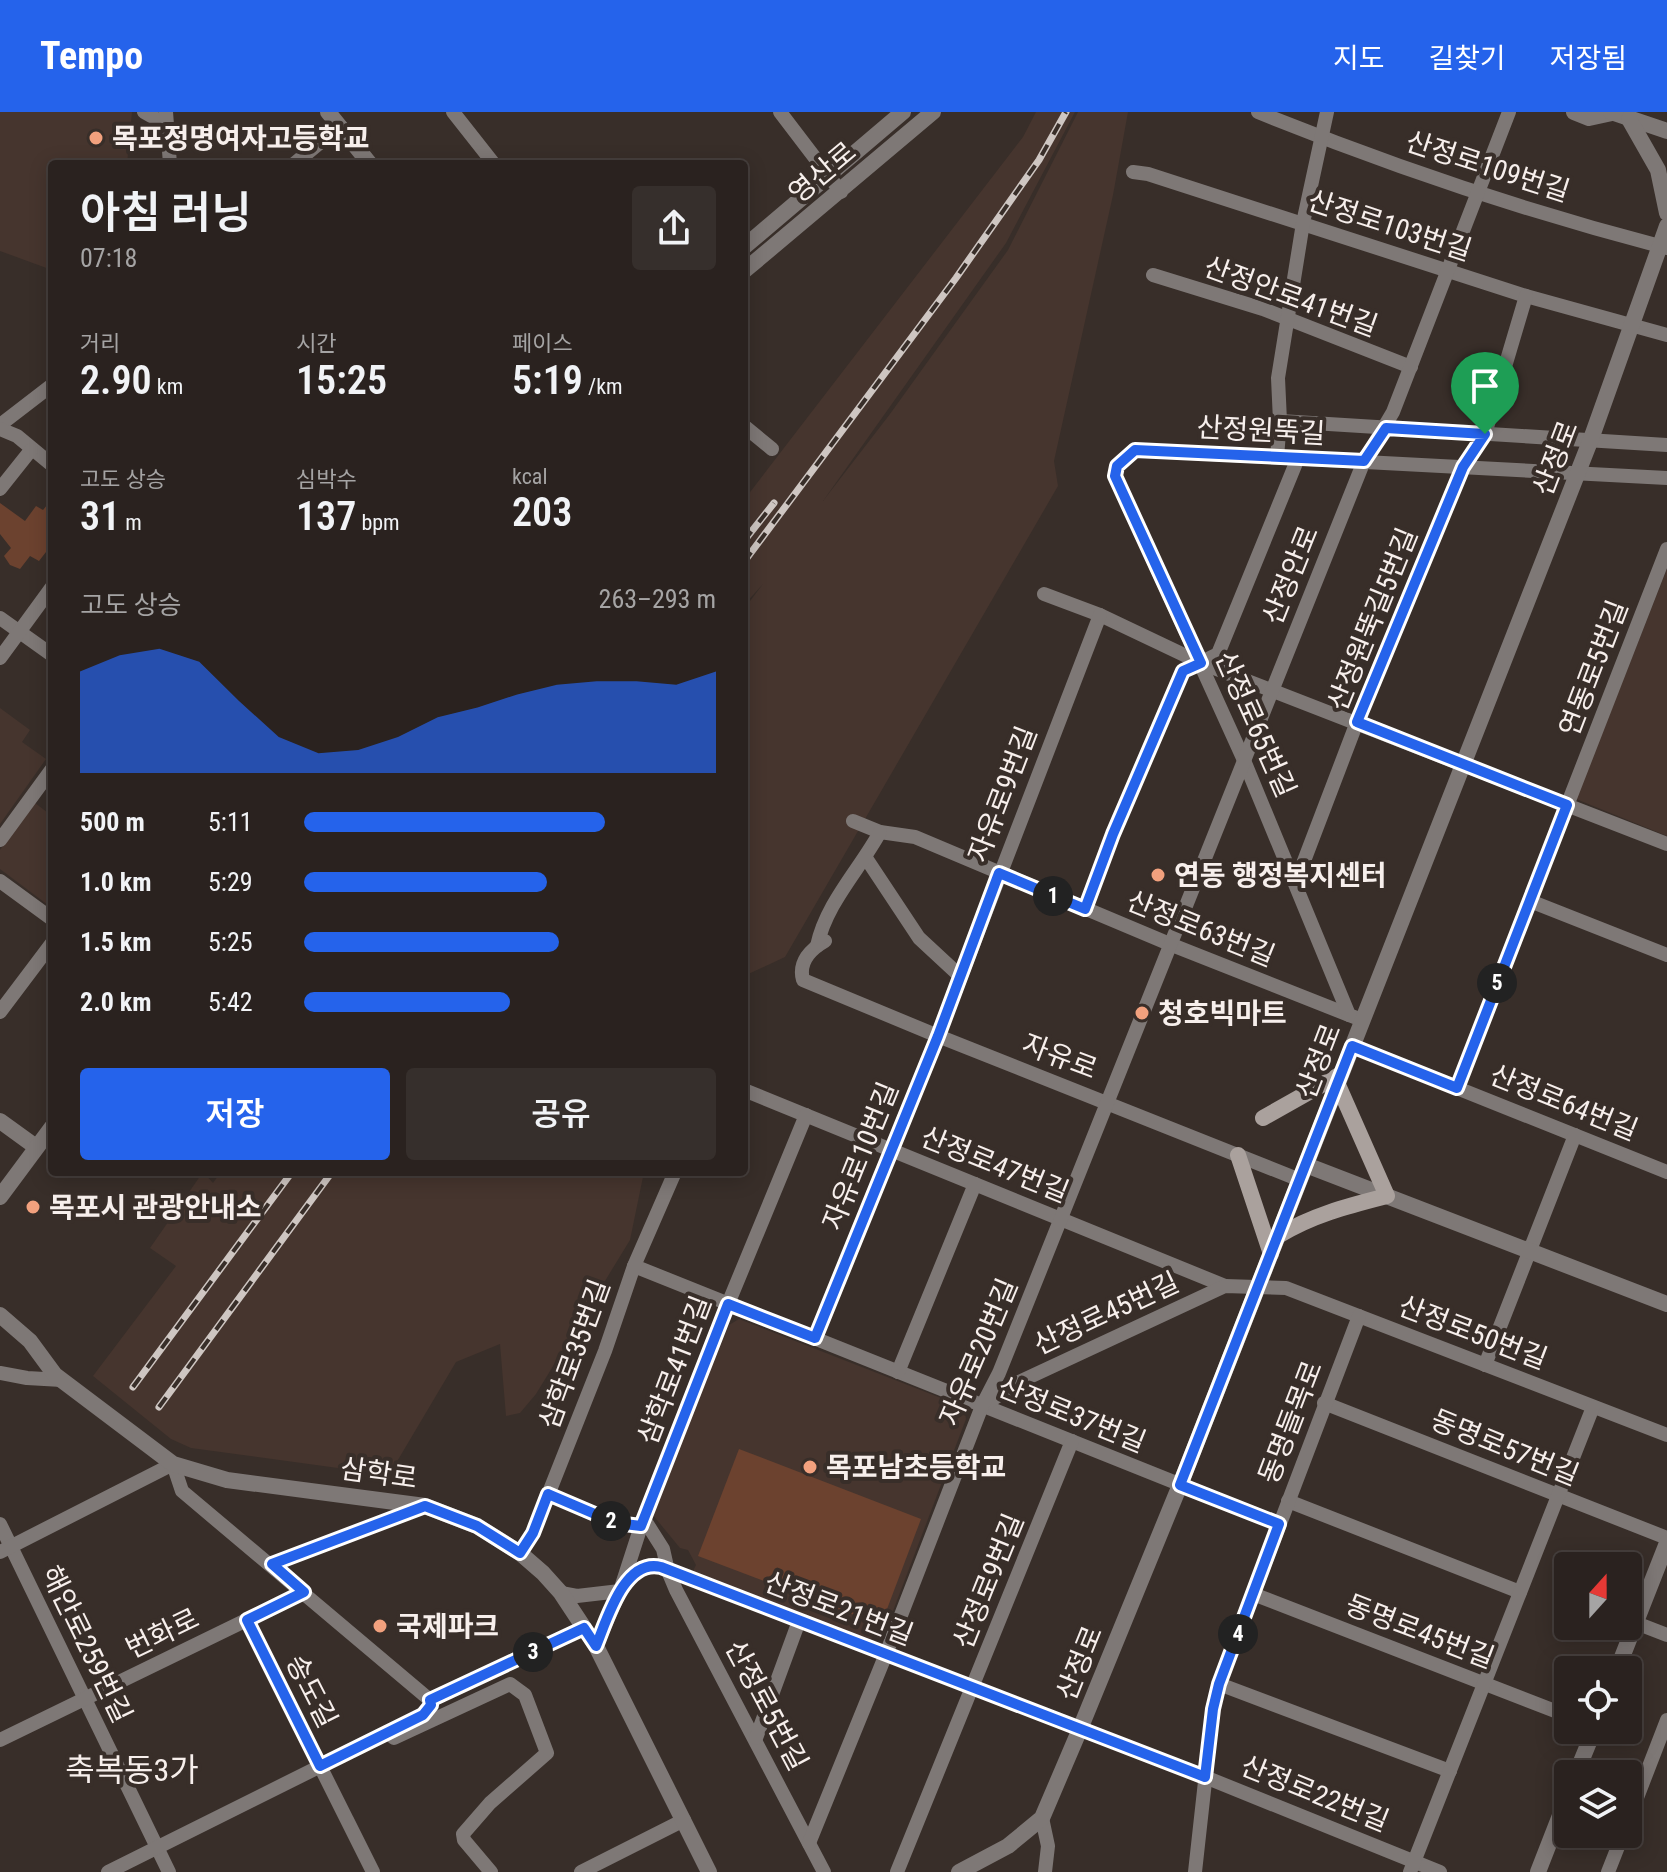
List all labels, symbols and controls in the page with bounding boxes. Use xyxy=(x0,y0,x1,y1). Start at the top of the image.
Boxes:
text: Tempo xyxy=(40,34,143,78)
text: 지도 xyxy=(1333,42,1384,75)
text: 길찾기 xyxy=(1428,42,1506,75)
text: 저장됨 xyxy=(1550,42,1627,75)
place label: 목포정명여자고등학교 xyxy=(112,122,370,155)
street label: 산정로109번길 xyxy=(1402,124,1574,208)
marker: 목포정명여자고등학교 xyxy=(87,129,105,147)
street label: 영산로 xyxy=(782,135,863,210)
street label: 산정로103번길 xyxy=(1304,183,1476,267)
button: share xyxy=(632,186,716,270)
text: 아침 러닝 xyxy=(80,187,252,239)
text: 07:18 xyxy=(80,243,137,273)
street label: 산정안로41번길 xyxy=(1200,250,1382,343)
text: 거리 xyxy=(80,331,120,356)
text: 시간 xyxy=(296,331,336,356)
text: 페이스 xyxy=(512,331,573,356)
pin xyxy=(1451,352,1519,434)
text: 2.90 xyxy=(80,357,152,404)
text: 15:25 xyxy=(296,357,387,404)
text: 5:19 xyxy=(512,357,583,404)
icon: arrive xyxy=(1463,364,1507,408)
text: km xyxy=(152,374,183,399)
text: /km xyxy=(583,374,623,399)
street label: 산정원뚝길 xyxy=(1196,411,1326,450)
street label: 산정로 xyxy=(1526,416,1585,500)
text: kcal xyxy=(512,464,547,489)
text: 고도 상승 xyxy=(80,467,166,492)
text: 심박수 xyxy=(296,467,357,492)
text: 203 xyxy=(512,489,572,536)
text: 31 xyxy=(80,493,120,540)
text: 137 xyxy=(296,493,356,540)
text: m xyxy=(120,510,142,535)
text: bpm xyxy=(356,510,400,535)
street label: 산정안로 xyxy=(1256,521,1325,629)
street label: 산정원뚝길5번길 xyxy=(1321,523,1424,715)
text: 263–293 m xyxy=(599,584,716,614)
text: 고도 상승 xyxy=(80,590,182,620)
street label: 연동로5번길 xyxy=(1553,596,1634,741)
street label: 산정로65번길 xyxy=(1209,646,1302,802)
street label: 자유로9번길 xyxy=(962,722,1043,867)
text: 500 m xyxy=(80,807,145,837)
text: 5:11 xyxy=(208,807,253,837)
place label: 연동 행정복지센터 xyxy=(1174,859,1387,892)
marker: 연동 행정복지센터 xyxy=(1149,866,1167,884)
text: 1.0 km xyxy=(80,867,152,897)
text: 5:29 xyxy=(208,867,253,897)
pin: 1 xyxy=(1033,876,1073,916)
text: 1 xyxy=(1047,883,1059,908)
street label: 산정로63번길 xyxy=(1122,884,1280,973)
text: 1.5 km xyxy=(80,927,152,957)
text: 5:25 xyxy=(208,927,253,957)
pin: 5 xyxy=(1477,963,1517,1003)
text: 5 xyxy=(1491,970,1503,995)
text: 2.0 km xyxy=(80,987,152,1017)
text: 5:42 xyxy=(208,987,253,1017)
place label: 청호빅마트 xyxy=(1158,997,1287,1030)
marker: 청호빅마트 xyxy=(1133,1004,1151,1022)
street label: 산정로 xyxy=(1289,1019,1348,1103)
street label: 자유로 xyxy=(1018,1027,1102,1086)
street label: 산정로64번길 xyxy=(1485,1058,1643,1147)
button: 저장 xyxy=(80,1068,390,1160)
button: 공유 xyxy=(406,1068,716,1160)
street label: 자유로10번길 xyxy=(816,1077,905,1235)
street label: 산정로47번길 xyxy=(916,1120,1074,1209)
place label: 목포시 관광안내소 xyxy=(49,1191,262,1224)
marker: 목포시 관광안내소 xyxy=(24,1198,42,1216)
street label: 산정로45번길 xyxy=(1028,1265,1184,1361)
street label: 자유로20번길 xyxy=(933,1274,1024,1431)
street label: 삼학로35번길 xyxy=(532,1275,617,1433)
street label: 산정로50번길 xyxy=(1394,1289,1552,1376)
street label: 삼학로41번길 xyxy=(631,1291,718,1449)
street label: 동명들목로 xyxy=(1252,1356,1329,1488)
street label: 산정로37번길 xyxy=(993,1370,1151,1459)
street label: 동명로57번길 xyxy=(1426,1403,1584,1492)
place label: 목포남초등학교 xyxy=(826,1451,1006,1484)
street label: 삼학로 xyxy=(338,1452,419,1495)
marker: 목포남초등학교 xyxy=(801,1458,819,1476)
pin: 2 xyxy=(591,1501,631,1541)
text: 2 xyxy=(605,1508,617,1533)
street label: 산정로9번길 xyxy=(946,1509,1030,1653)
north arrow xyxy=(1554,1552,1642,1640)
map controls xyxy=(1554,1552,1642,1848)
street label: 해안로259번길 xyxy=(34,1560,139,1728)
street label: 산정로21번길 xyxy=(760,1565,918,1652)
street label: 동명로45번길 xyxy=(1341,1588,1499,1675)
street label: 번화로 xyxy=(120,1602,204,1665)
place label: 국제파크 xyxy=(396,1610,499,1643)
pin: 4 xyxy=(1218,1614,1258,1654)
marker: 국제파크 xyxy=(371,1617,389,1635)
street label: 산정로 xyxy=(1050,1621,1109,1705)
text: 4 xyxy=(1232,1621,1244,1646)
pin: 3 xyxy=(513,1632,553,1672)
street label: 산정로5번길 xyxy=(719,1635,815,1776)
text: 3 xyxy=(527,1639,539,1664)
street label: 송도길 xyxy=(279,1649,344,1733)
button: locate xyxy=(1554,1656,1642,1744)
street label: 산정로22번길 xyxy=(1236,1749,1394,1838)
district label: 축복동3가 xyxy=(65,1751,199,1789)
button: layers xyxy=(1554,1760,1642,1848)

